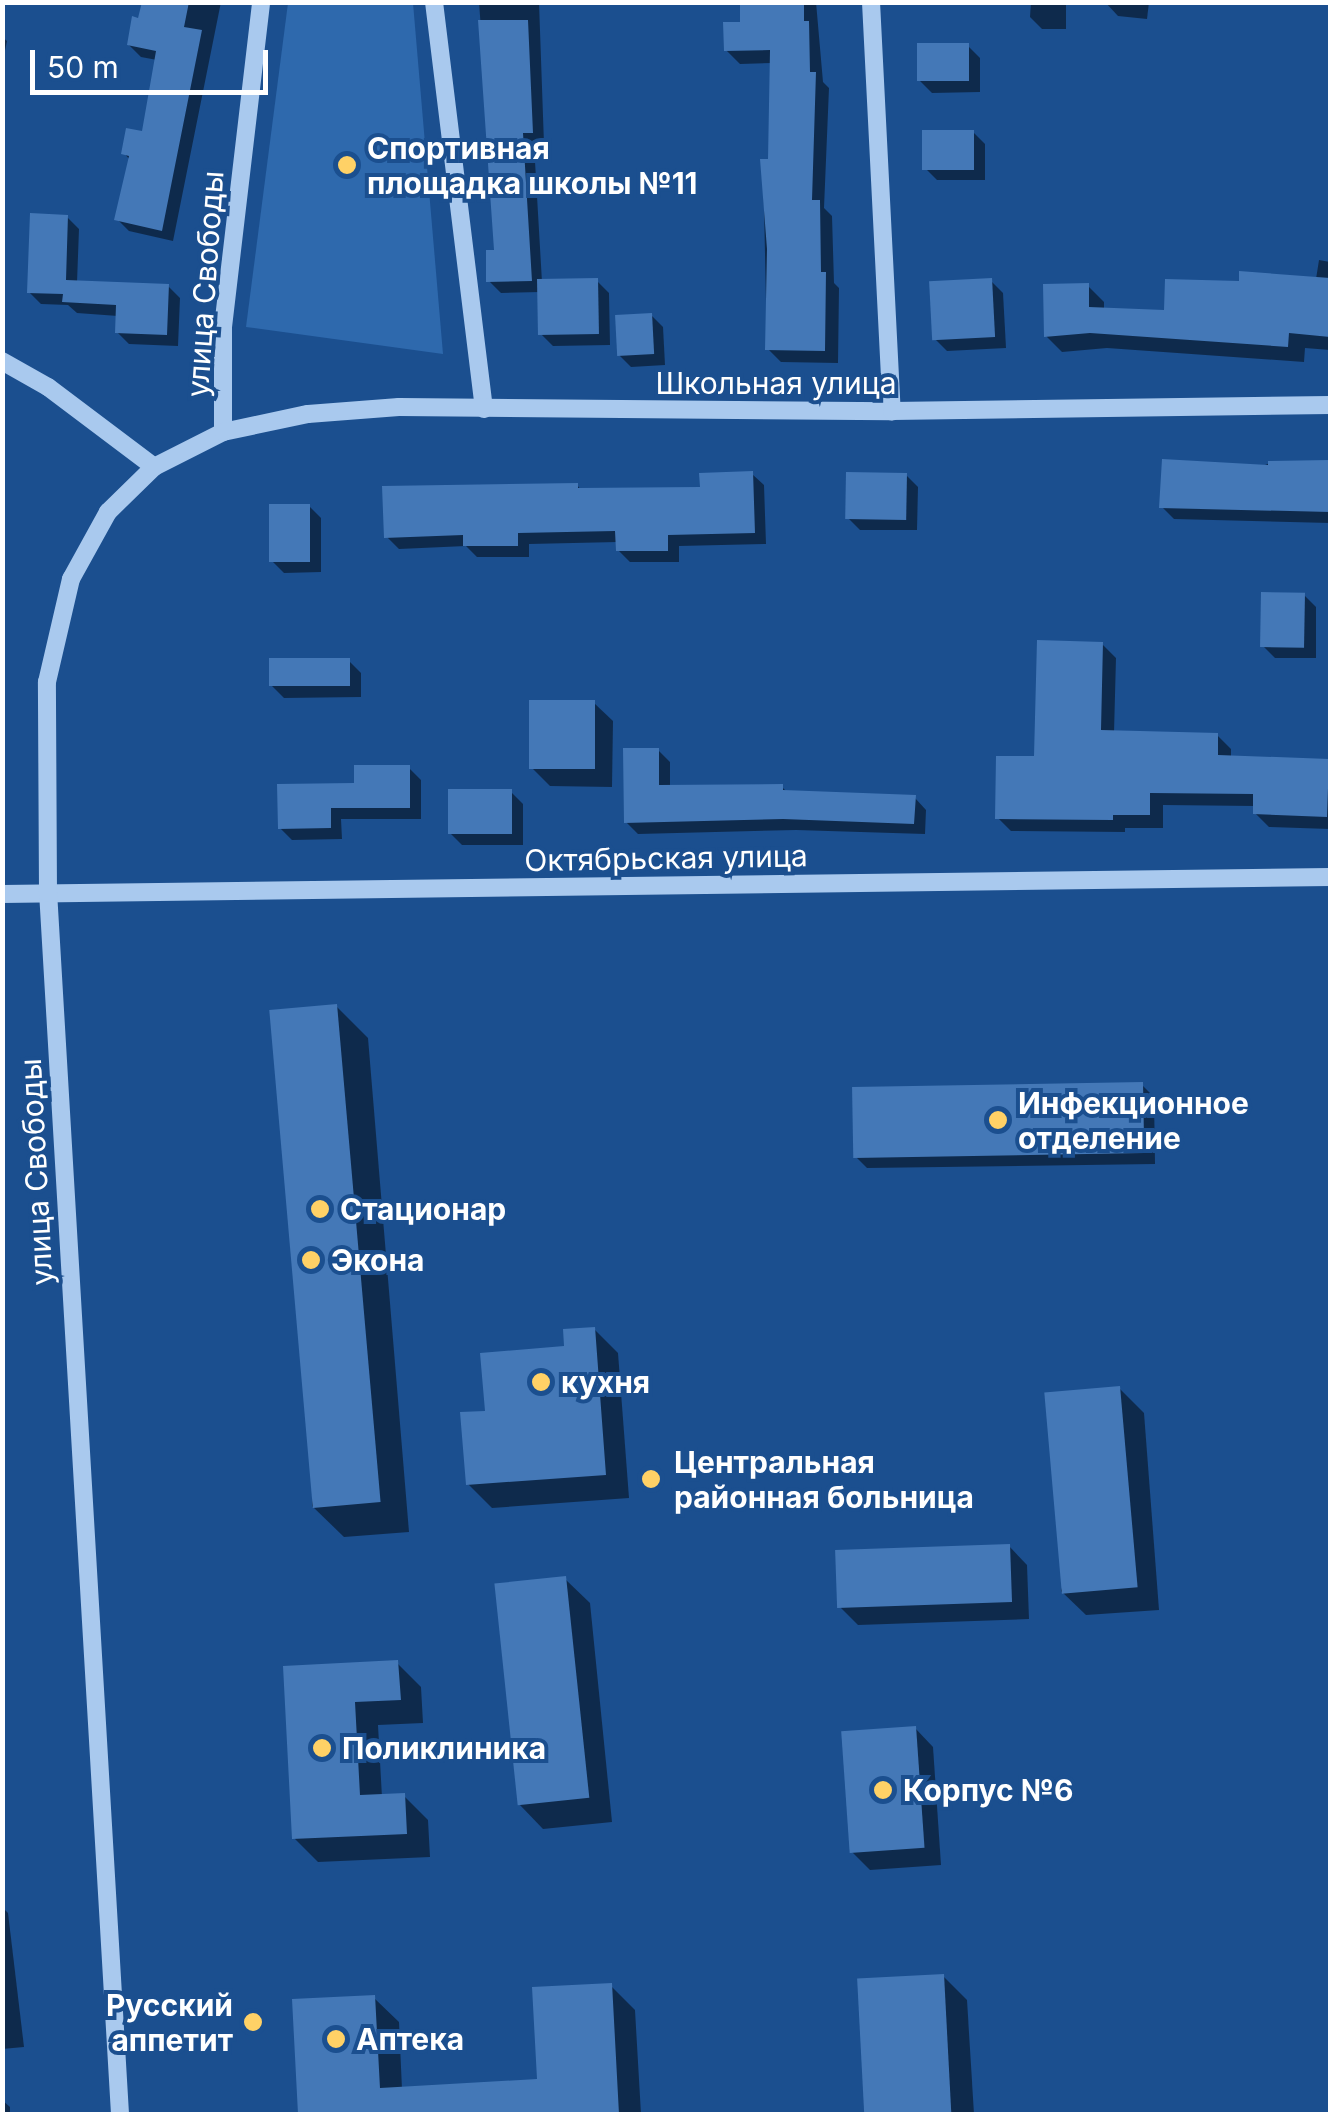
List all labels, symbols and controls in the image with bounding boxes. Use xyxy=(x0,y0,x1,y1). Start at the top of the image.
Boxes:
scale bar xyxy=(35,30,272,92)
text: 50 m xyxy=(47,49,119,85)
place label: Спортивная площадка школы №11 xyxy=(367,130,698,200)
marker: Спортивная площадка школы №11 xyxy=(336,154,358,176)
street label: улица Свободы xyxy=(179,169,231,399)
street label: Школьная улица xyxy=(655,365,897,401)
street label: Октябрьская улица xyxy=(524,838,808,878)
street label: улица Свободы xyxy=(12,1058,60,1286)
place label: Инфекционное отделение xyxy=(1018,1085,1249,1156)
marker: Инфекционное отделение xyxy=(987,1109,1009,1131)
place label: Стационар xyxy=(340,1191,506,1227)
marker: Стационар xyxy=(309,1198,331,1220)
place label: Экона xyxy=(331,1242,425,1278)
marker: Экона xyxy=(300,1249,322,1271)
place label: кухня xyxy=(561,1364,650,1400)
marker: кухня xyxy=(530,1371,552,1393)
place label: Центральная районная больница xyxy=(674,1444,974,1514)
marker: Центральная районная больница xyxy=(638,1466,664,1492)
place label: Поликлиника xyxy=(342,1730,546,1766)
marker: Поликлиника xyxy=(311,1737,333,1759)
place label: Корпус №6 xyxy=(903,1772,1073,1808)
marker: Корпус №6 xyxy=(872,1779,894,1801)
place label: Русский аппетит xyxy=(106,1987,233,2058)
marker: Русский аппетит xyxy=(242,2011,264,2033)
place label: Аптека xyxy=(356,2021,464,2057)
marker: Аптека xyxy=(325,2028,347,2050)

